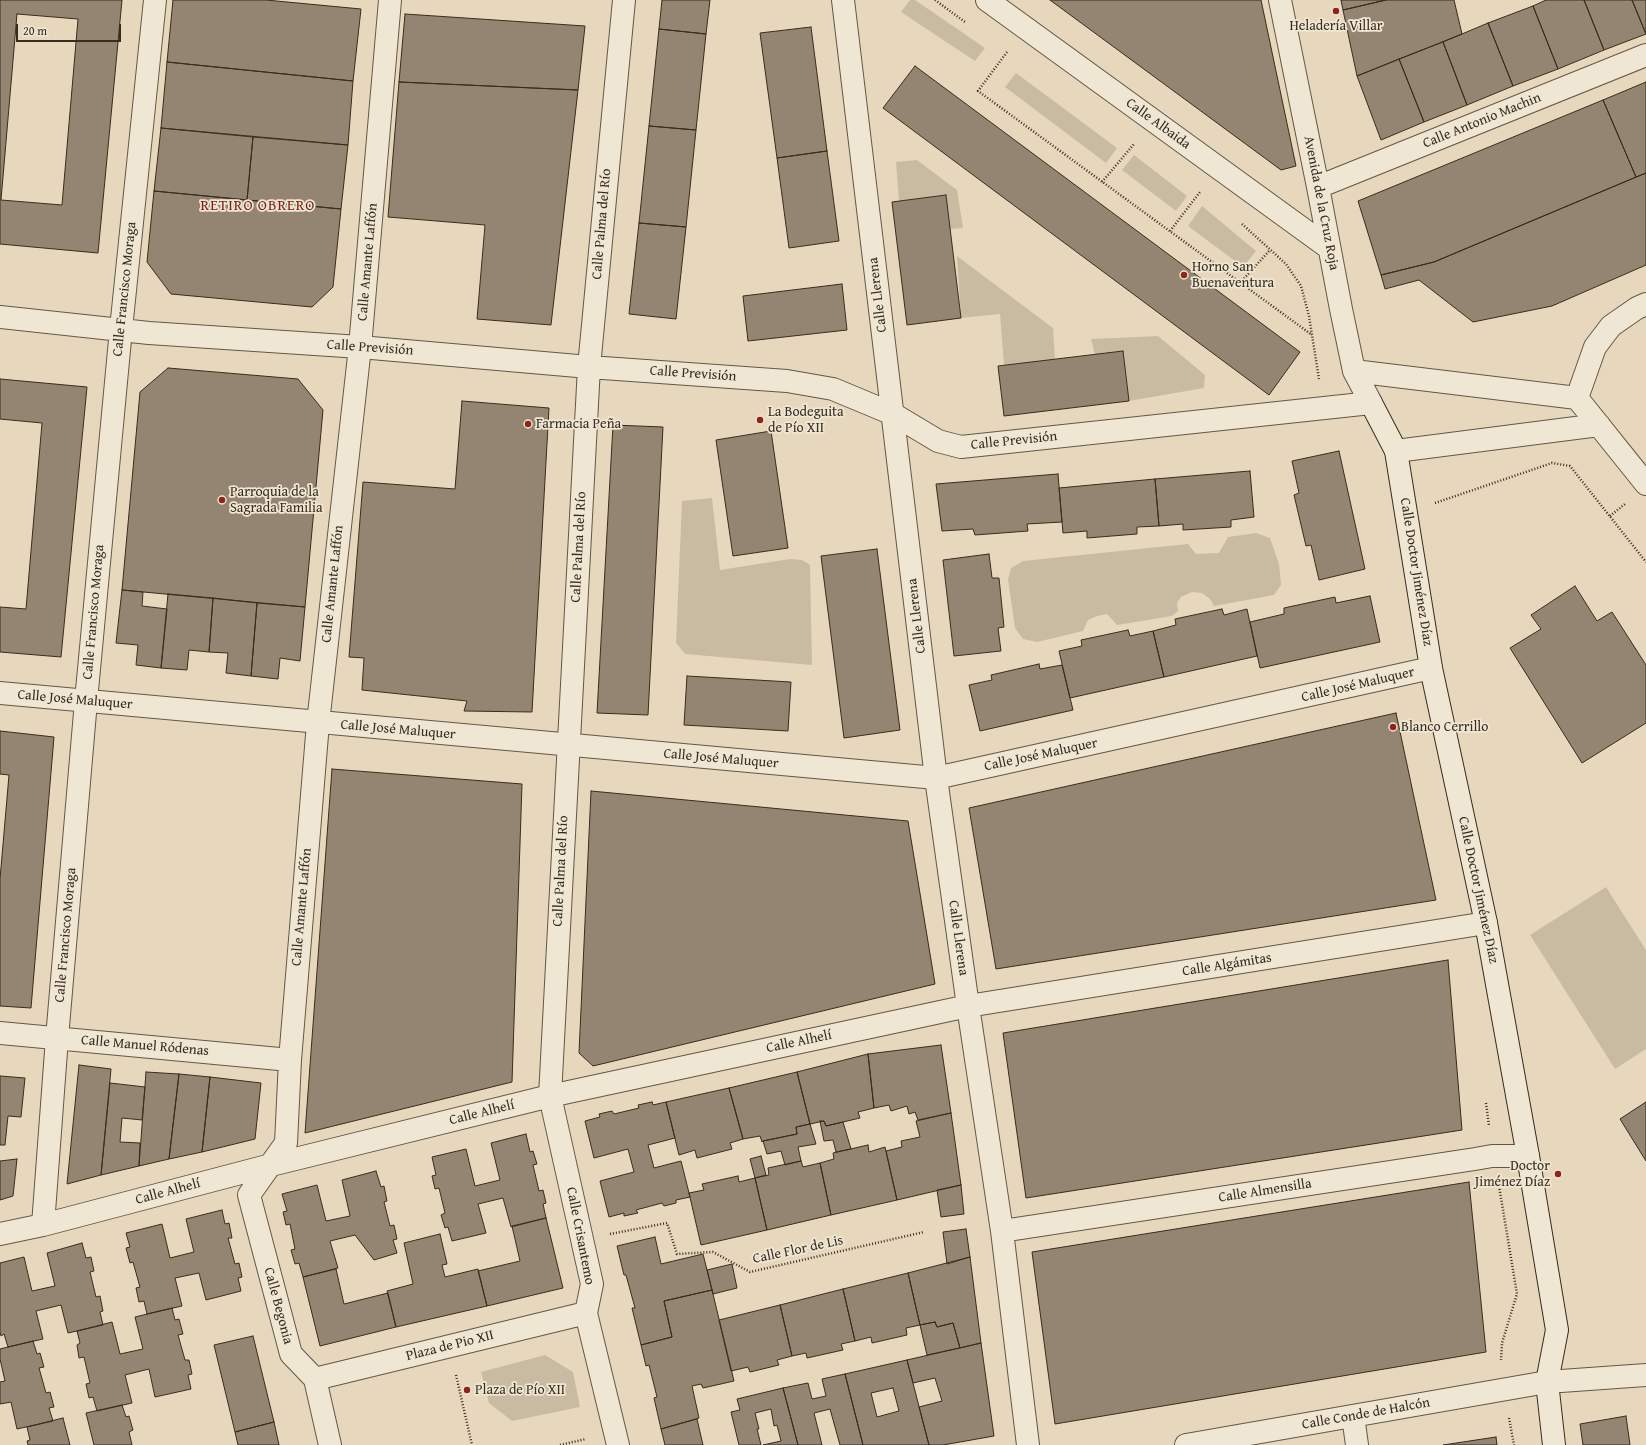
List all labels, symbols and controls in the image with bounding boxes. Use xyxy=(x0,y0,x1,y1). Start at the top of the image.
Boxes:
marker: Heladería Villar xyxy=(1331,6,1341,16)
scale bar xyxy=(18,16,123,42)
place label: Heladería Villar xyxy=(1289,18,1383,34)
text: 20 m xyxy=(23,22,47,39)
street label: Calle Antonio Machin xyxy=(1420,90,1544,152)
street label: Calle Albaida xyxy=(1122,95,1194,153)
street label: Avenida de la Cruz Roja xyxy=(1300,134,1342,272)
street label: Calle Palma del Río xyxy=(589,168,615,280)
district label: RETIRO OBRERO xyxy=(201,197,315,215)
street label: Calle Amante Laffón xyxy=(354,202,382,322)
street label: Calle Francisco Moraga xyxy=(110,221,140,357)
street label: Calle Llerena xyxy=(865,256,891,334)
place label: Horno San Buenaventura xyxy=(1192,259,1274,292)
marker: Horno San Buenaventura xyxy=(1179,270,1189,280)
street label: Calle Previsión xyxy=(326,337,414,359)
street label: Calle Previsión xyxy=(649,363,737,385)
place label: La Bodeguita de Pío XII xyxy=(768,404,844,436)
marker: La Bodeguita de Pío XII xyxy=(755,415,765,425)
place label: Farmacia Peña xyxy=(536,416,621,432)
marker: Farmacia Peña xyxy=(523,419,533,429)
street label: Calle Previsión xyxy=(970,428,1058,454)
place label: Parroquia de la Sagrada Familia xyxy=(230,484,323,516)
street label: Calle Palma del Río xyxy=(568,491,590,603)
marker: Parroquia de la Sagrada Familia xyxy=(217,495,227,505)
street label: Calle Doctor Jiménez Díaz xyxy=(1396,497,1436,647)
street label: Calle Amante Laffón xyxy=(318,524,348,644)
street label: Calle Francisco Moraga xyxy=(80,544,108,680)
street label: Calle Llerena xyxy=(904,577,930,655)
street label: Calle José Maluquer xyxy=(1300,664,1416,706)
street label: Calle José Maluquer xyxy=(17,687,133,713)
street label: Calle José Maluquer xyxy=(340,717,456,743)
place label: Blanco Cerrillo xyxy=(1401,719,1488,735)
marker: Blanco Cerrillo xyxy=(1388,722,1398,732)
street label: Calle José Maluquer xyxy=(983,735,1099,775)
street label: Calle José Maluquer xyxy=(663,746,779,772)
street label: Calle Palma del Río xyxy=(550,815,572,927)
street label: Calle Doctor Jiménez Díaz xyxy=(1454,815,1502,965)
street label: Calle Amante Laffón xyxy=(288,847,316,967)
street label: Calle Francisco Moraga xyxy=(52,867,80,1003)
street label: Calle Llerena xyxy=(944,899,972,977)
street label: Calle Algámitas xyxy=(1181,950,1273,980)
street label: Calle Alhelí xyxy=(765,1027,833,1057)
street label: Calle Manuel Ródenas xyxy=(80,1032,210,1060)
street label: Calle Alhelí xyxy=(448,1097,516,1129)
place label: Doctor Jiménez Díaz xyxy=(1475,1158,1550,1190)
marker: Doctor Jiménez Díaz xyxy=(1553,1169,1563,1179)
street label: Calle Alhelí xyxy=(134,1175,202,1209)
street label: Calle Almensilla xyxy=(1217,1175,1313,1207)
street label: Calle Crisantemo xyxy=(562,1186,598,1286)
street label: Calle Flor de Lis xyxy=(751,1232,845,1268)
street label: Calle Begonia xyxy=(260,1266,296,1346)
street label: Plaza de Pio XII xyxy=(404,1327,496,1365)
place label: Plaza de Pío XII xyxy=(475,1382,565,1398)
marker: Plaza de Pío XII xyxy=(462,1385,472,1395)
street label: Calle Conde de Halcón xyxy=(1301,1394,1431,1434)

